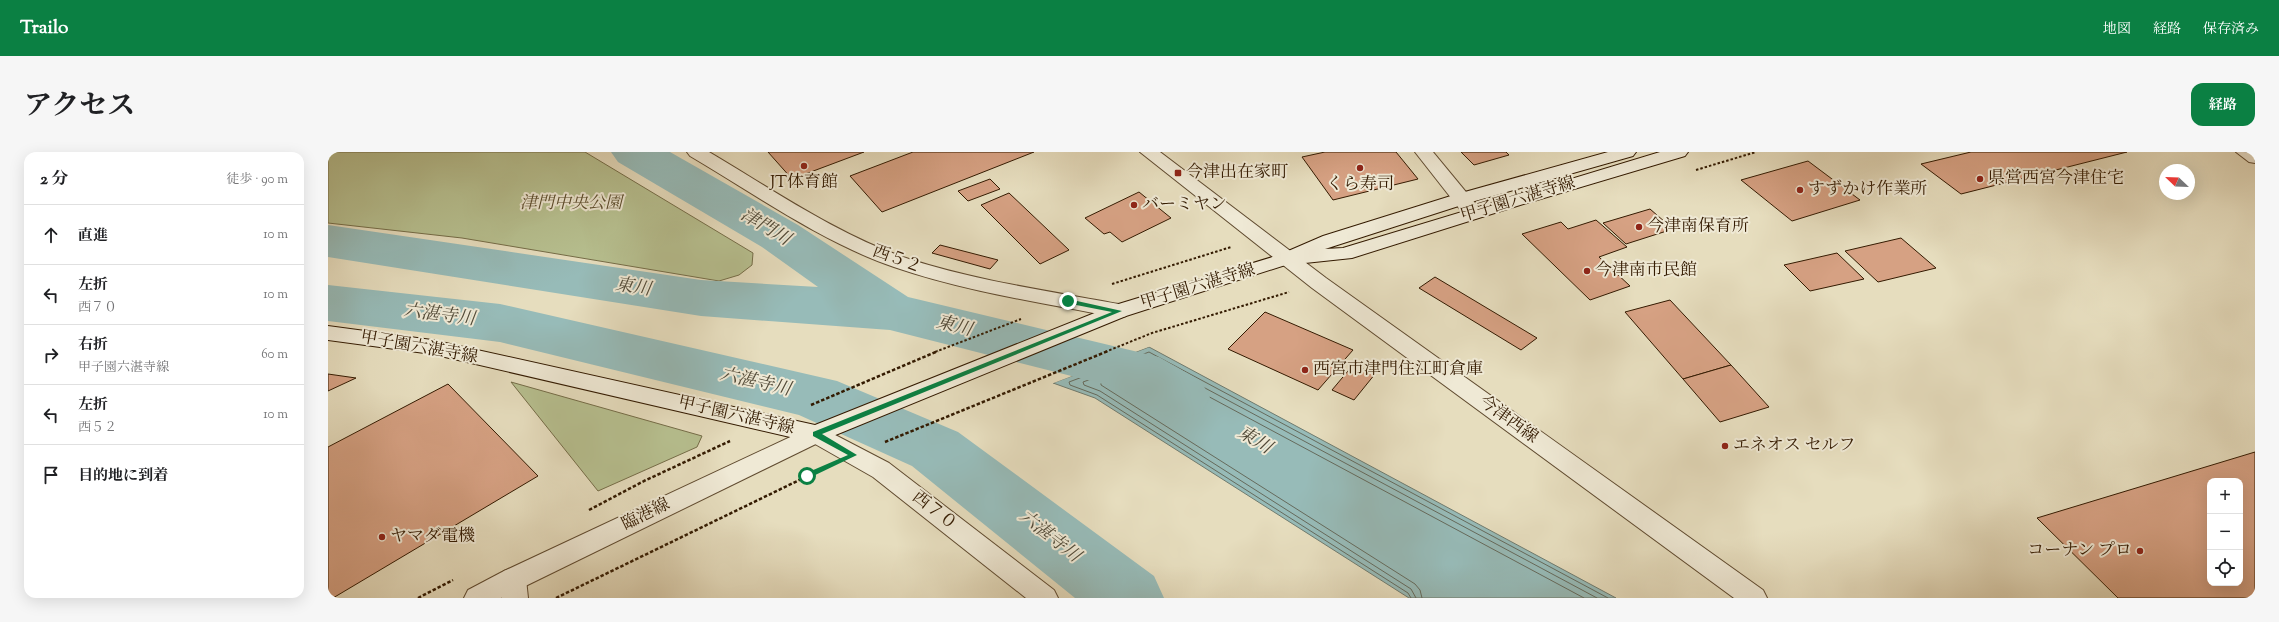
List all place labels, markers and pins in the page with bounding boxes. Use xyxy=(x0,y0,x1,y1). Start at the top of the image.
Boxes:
marker: JT体育館 xyxy=(799,161,809,171)
place label: 今津出在家町 xyxy=(1186,161,1288,185)
marker: くら寿司 xyxy=(1355,163,1365,173)
place label: 県営西宮今津住宅 xyxy=(1988,167,2124,191)
marker: 今津出在家町 xyxy=(1173,168,1183,178)
place label: JT体育館 xyxy=(769,171,838,195)
place label: くら寿司 xyxy=(1326,173,1394,197)
marker: 県営西宮今津住宅 xyxy=(1975,174,1985,184)
place label: すずかけ作業所 xyxy=(1808,178,1927,202)
marker: すずかけ作業所 xyxy=(1795,185,1805,195)
place label: バーミヤン xyxy=(1142,193,1227,217)
marker: バーミヤン xyxy=(1129,200,1139,210)
place label: 今津南保育所 xyxy=(1647,215,1749,239)
marker: 今津南保育所 xyxy=(1634,222,1644,232)
place label: 今津南市民館 xyxy=(1595,259,1697,283)
marker: 今津南市民館 xyxy=(1582,266,1592,276)
place label: 西宮市津門住江町倉庫 xyxy=(1313,358,1483,382)
marker: 西宮市津門住江町倉庫 xyxy=(1300,365,1310,375)
place label: エネオス セルフ xyxy=(1733,434,1855,458)
marker: エネオス セルフ xyxy=(1720,441,1730,451)
place label: ヤマダ電機 xyxy=(390,525,475,549)
marker: ヤマダ電機 xyxy=(377,532,387,542)
place label: コーナン プロ xyxy=(2027,539,2132,563)
marker: コーナン プロ xyxy=(2135,546,2145,556)

